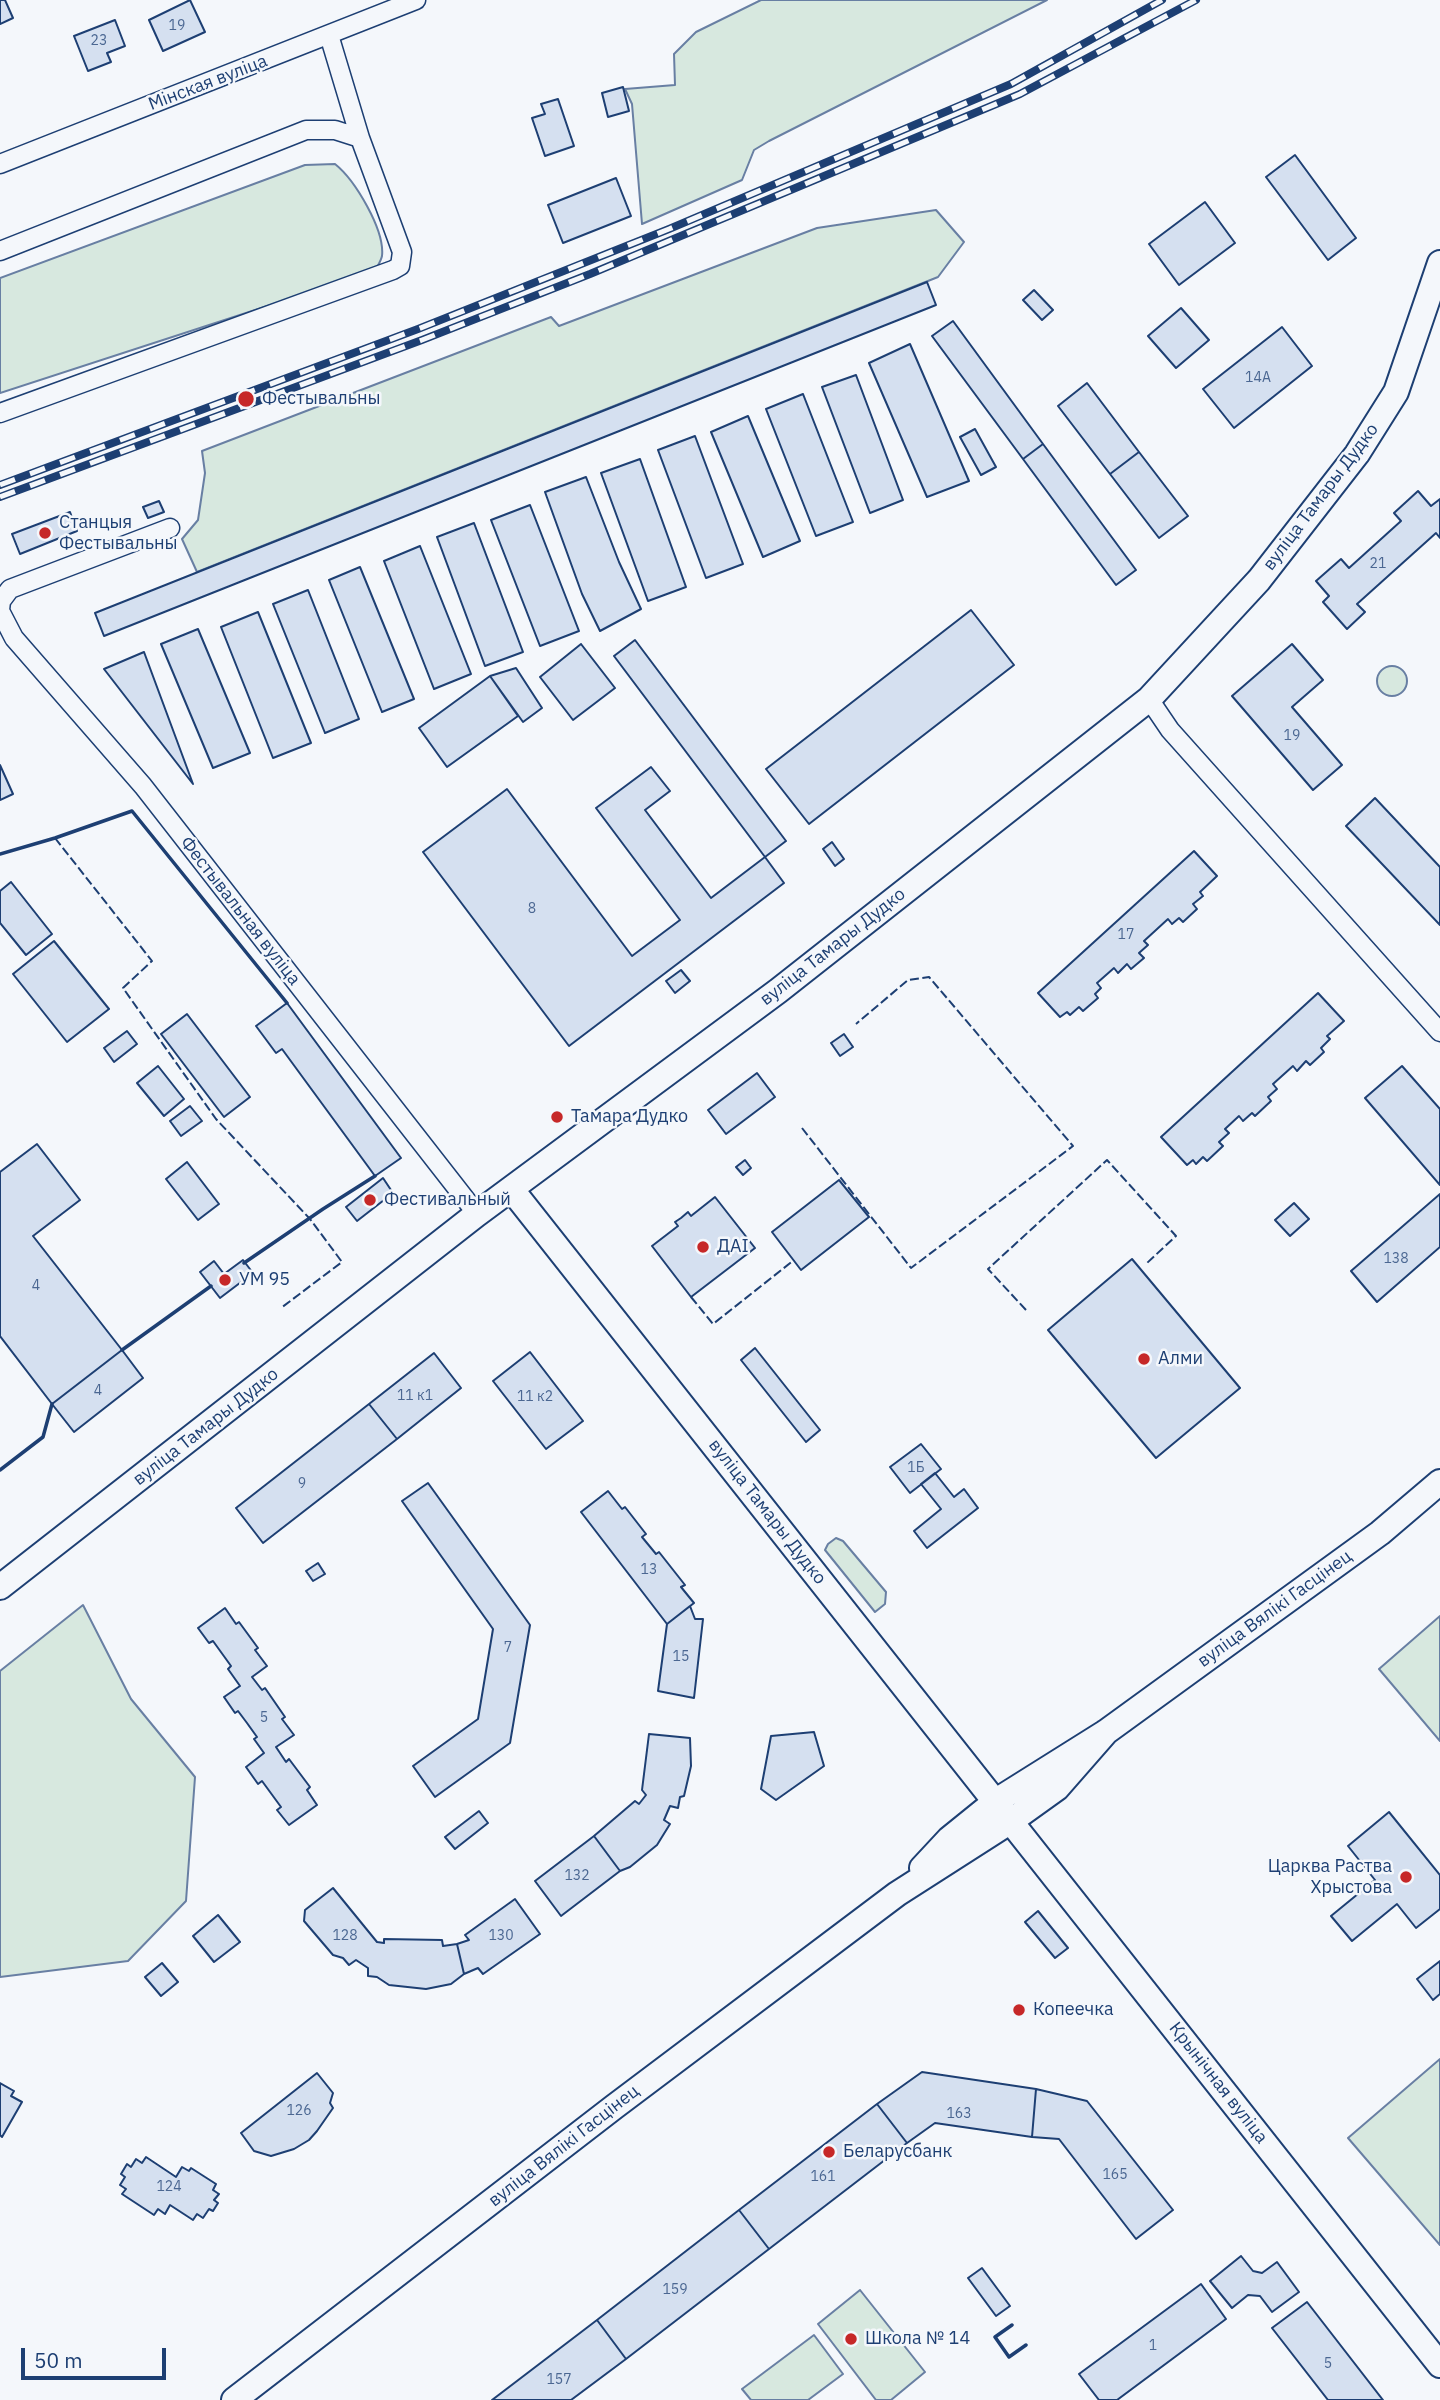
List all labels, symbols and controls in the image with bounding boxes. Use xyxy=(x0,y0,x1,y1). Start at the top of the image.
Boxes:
house number: 19 xyxy=(169,18,185,34)
house number: 23 xyxy=(91,33,107,49)
street label: Мінская вуліца xyxy=(145,50,271,116)
house number: 14А xyxy=(1245,370,1271,386)
place label: Фестывальны xyxy=(262,388,381,410)
marker: Фестывальны xyxy=(236,389,256,409)
street label: вуліца Тамары Дудко xyxy=(1259,419,1383,575)
place label: Станцыя Фестывальны xyxy=(59,512,178,554)
marker: Станцыя Фестывальны xyxy=(37,525,53,541)
house number: 21 xyxy=(1370,556,1386,572)
house number: 19 xyxy=(1284,728,1300,744)
street label: Фестывальная вуліца xyxy=(175,832,305,990)
street label: вуліца Тамары Дудко xyxy=(756,884,910,1010)
house number: 8 xyxy=(528,901,536,917)
house number: 17 xyxy=(1118,927,1134,943)
place label: Тамара Дудко xyxy=(571,1106,688,1128)
marker: Тамара Дудко xyxy=(549,1109,565,1125)
place label: Фестивальный xyxy=(384,1189,511,1211)
marker: Фестивальный xyxy=(362,1192,378,1208)
place label: ДАІ xyxy=(717,1236,749,1258)
marker: ДАІ xyxy=(695,1239,711,1255)
house number: 138 xyxy=(1383,1251,1409,1267)
place label: УМ 95 xyxy=(239,1269,290,1291)
marker: УМ 95 xyxy=(217,1272,233,1288)
house number: 4 xyxy=(32,1278,40,1294)
place label: Алми xyxy=(1158,1348,1203,1370)
marker: Алми xyxy=(1136,1351,1152,1367)
street label: вуліца Тамары Дудко xyxy=(129,1364,283,1490)
house number: 4 xyxy=(94,1383,102,1399)
house number: 11 к1 xyxy=(397,1388,433,1404)
house number: 11 к2 xyxy=(517,1389,553,1405)
street label: вуліца Тамары Дудко xyxy=(704,1435,830,1589)
house number: 1Б xyxy=(907,1460,925,1476)
house number: 9 xyxy=(298,1476,306,1492)
street label: вуліца Вялікі Гасцінец xyxy=(1194,1546,1356,1672)
house number: 13 xyxy=(641,1562,657,1578)
house number: 7 xyxy=(504,1640,512,1656)
house number: 15 xyxy=(673,1649,689,1665)
house number: 5 xyxy=(260,1710,268,1726)
place label: Царква Раства Хрыстова xyxy=(1268,1856,1392,1898)
house number: 132 xyxy=(564,1868,590,1884)
marker: Царква Раства Хрыстова xyxy=(1398,1869,1414,1885)
house number: 128 xyxy=(332,1928,358,1944)
house number: 130 xyxy=(488,1928,514,1944)
place label: Копеечка xyxy=(1033,1999,1114,2021)
marker: Копеечка xyxy=(1011,2002,1027,2018)
street label: Крынічная вуліца xyxy=(1164,2018,1272,2148)
street label: вуліца Вялікі Гасцінец xyxy=(484,2080,644,2212)
house number: 126 xyxy=(286,2103,312,2119)
house number: 163 xyxy=(946,2106,972,2122)
place label: Беларусбанк xyxy=(843,2141,952,2163)
marker: Беларусбанк xyxy=(821,2144,837,2160)
house number: 165 xyxy=(1102,2167,1128,2183)
house number: 161 xyxy=(810,2169,836,2185)
house number: 124 xyxy=(156,2179,182,2195)
house number: 159 xyxy=(662,2282,688,2298)
place label: Школа № 14 xyxy=(865,2328,970,2350)
marker: Школа № 14 xyxy=(843,2331,859,2347)
scale bar xyxy=(24,2334,170,2378)
house number: 1 xyxy=(1149,2338,1157,2354)
text: 50 m xyxy=(34,2346,83,2374)
house number: 5 xyxy=(1324,2356,1332,2372)
house number: 157 xyxy=(546,2372,572,2388)

